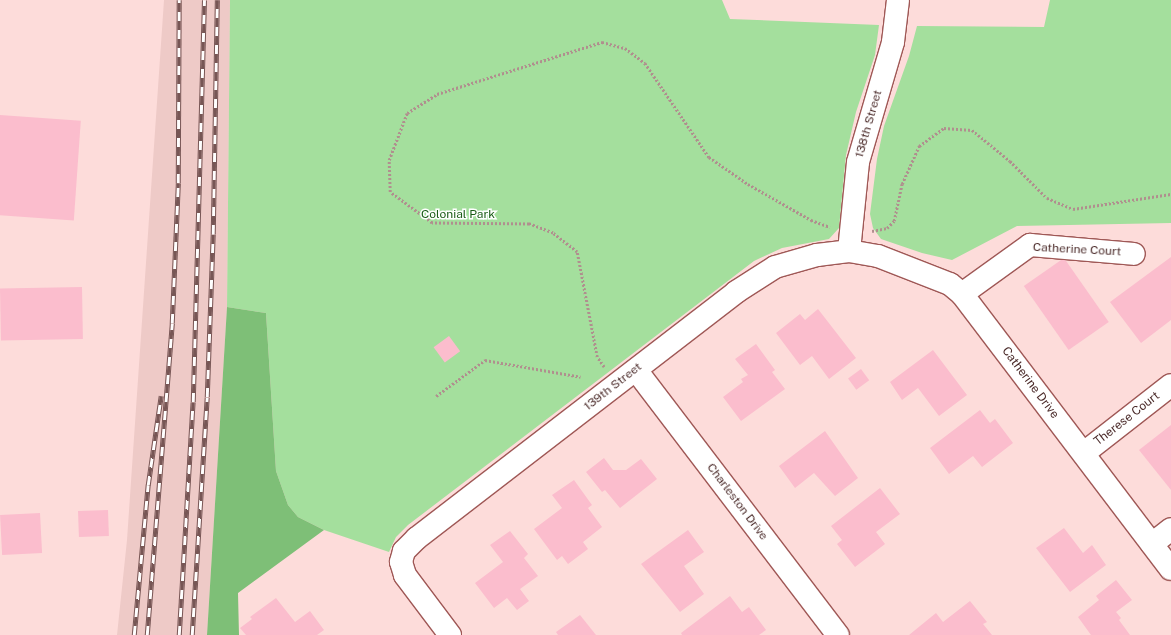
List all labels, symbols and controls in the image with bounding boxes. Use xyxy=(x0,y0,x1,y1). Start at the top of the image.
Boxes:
street label: 138th Street xyxy=(852,89,886,159)
park label: Colonial Park xyxy=(421,208,495,222)
street label: Catherine Court xyxy=(1032,240,1122,260)
street label: Catherine Drive xyxy=(998,344,1062,422)
street label: 139th Street xyxy=(581,360,645,414)
street label: Therese Court xyxy=(1091,389,1163,449)
street label: Charleston Drive xyxy=(703,461,771,543)

